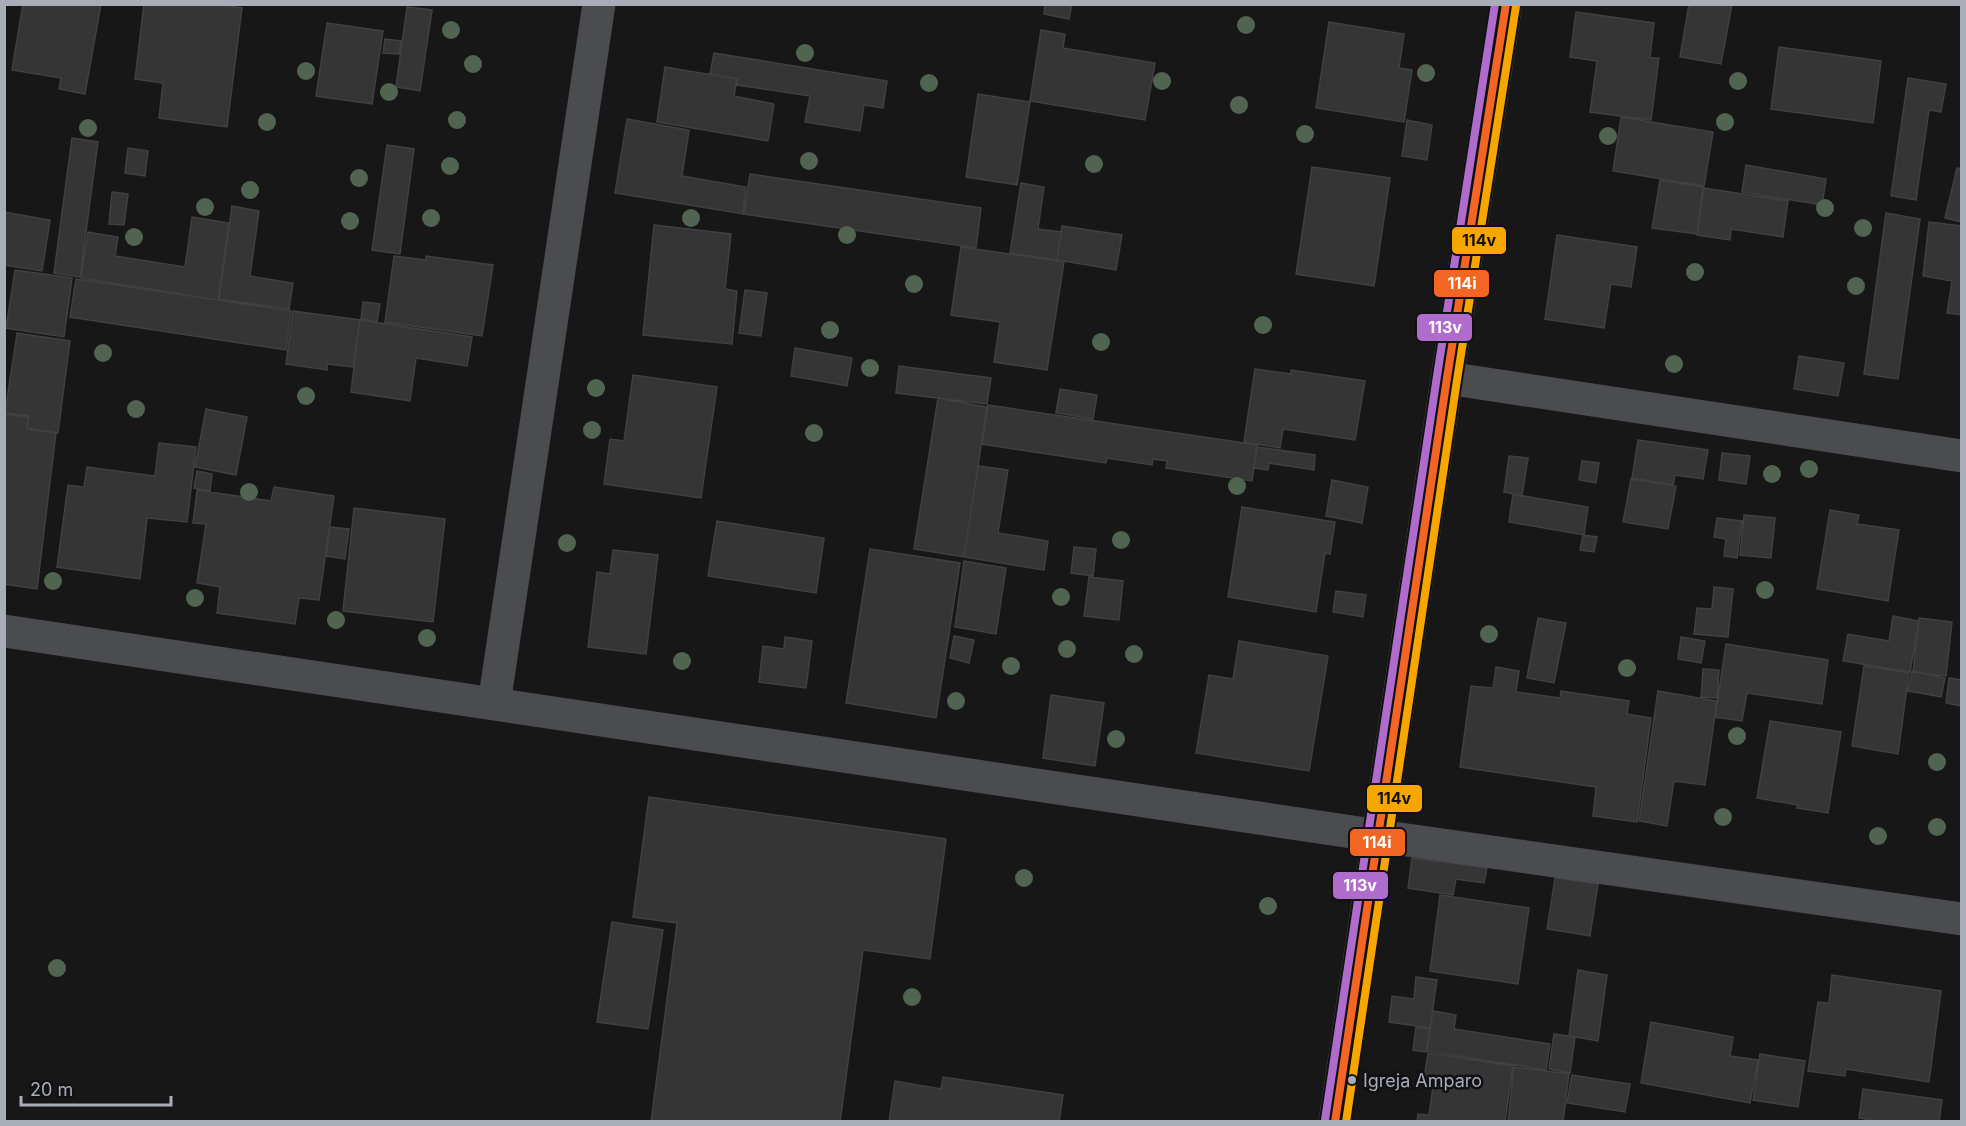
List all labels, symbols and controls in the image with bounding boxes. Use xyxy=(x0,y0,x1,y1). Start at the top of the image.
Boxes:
line badge: 114v xyxy=(1451,226,1507,255)
text: 114v xyxy=(1462,230,1497,250)
line badge: 114i xyxy=(1433,269,1490,298)
text: 114i xyxy=(1448,273,1476,293)
line badge: 113v xyxy=(1416,313,1473,342)
text: 113v xyxy=(1428,317,1462,337)
line badge: 114v xyxy=(1366,784,1423,813)
text: 114v xyxy=(1377,788,1412,808)
line badge: 114i xyxy=(1349,828,1406,857)
text: 114i xyxy=(1363,832,1391,852)
line badge: 113v xyxy=(1332,871,1389,900)
text: 113v xyxy=(1343,875,1377,895)
scale bar xyxy=(21,1069,171,1107)
place label: Igreja Amparo xyxy=(1363,1070,1482,1091)
marker: Igreja Amparo xyxy=(1346,1074,1358,1086)
text: 20 m xyxy=(30,1079,73,1100)

